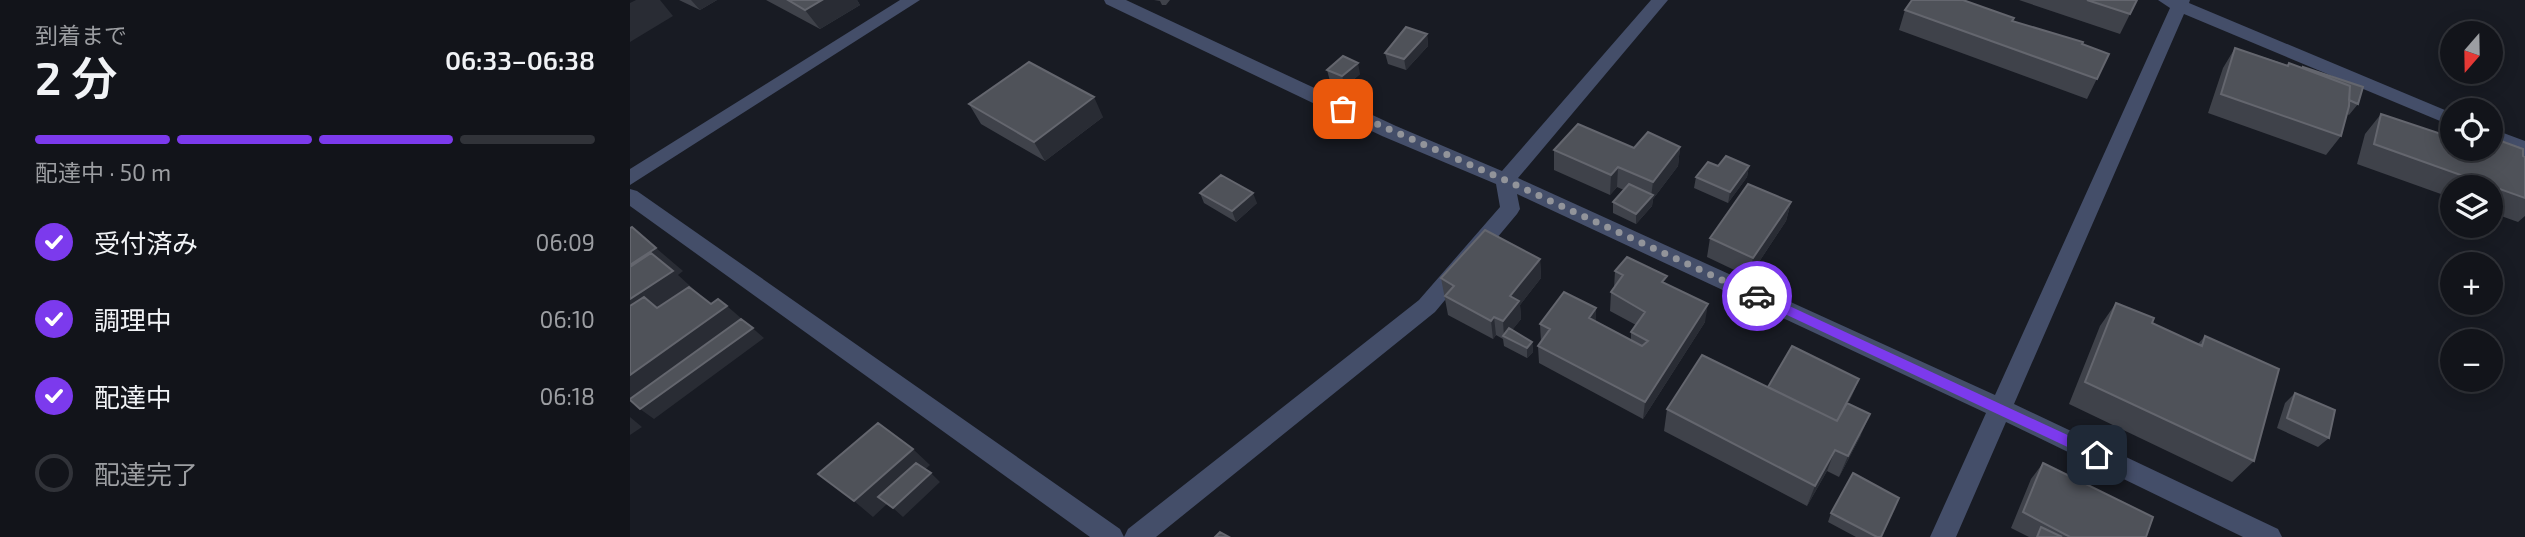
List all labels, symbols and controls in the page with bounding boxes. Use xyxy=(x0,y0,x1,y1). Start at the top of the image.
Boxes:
text: 到着まで xyxy=(35,21,127,49)
north arrow xyxy=(2440,21,2502,84)
map controls xyxy=(2440,21,2503,392)
text: 06:33–06:38 xyxy=(445,44,595,75)
text: 2 分 xyxy=(35,49,117,104)
pin xyxy=(1313,79,1373,139)
icon: bag xyxy=(1324,90,1362,128)
button: locate xyxy=(2440,98,2503,161)
text: 配達中 · 50 m xyxy=(35,158,171,186)
button: layers xyxy=(2440,175,2503,238)
icon: check xyxy=(35,223,73,261)
text: 受付済み xyxy=(94,227,198,258)
text: 06:09 xyxy=(536,228,595,256)
button: + xyxy=(2440,252,2503,315)
courier xyxy=(1722,261,1792,331)
icon: car xyxy=(1738,277,1776,315)
icon: check xyxy=(35,300,73,338)
text: 調理中 xyxy=(94,304,172,335)
text: 06:10 xyxy=(540,305,595,333)
button: − xyxy=(2440,329,2503,392)
icon: check xyxy=(35,377,73,415)
text: 配達中 xyxy=(94,381,172,412)
text: 06:18 xyxy=(539,382,595,410)
pin xyxy=(2067,425,2127,485)
icon: home xyxy=(2078,436,2116,474)
text: 配達完了 xyxy=(94,458,198,489)

